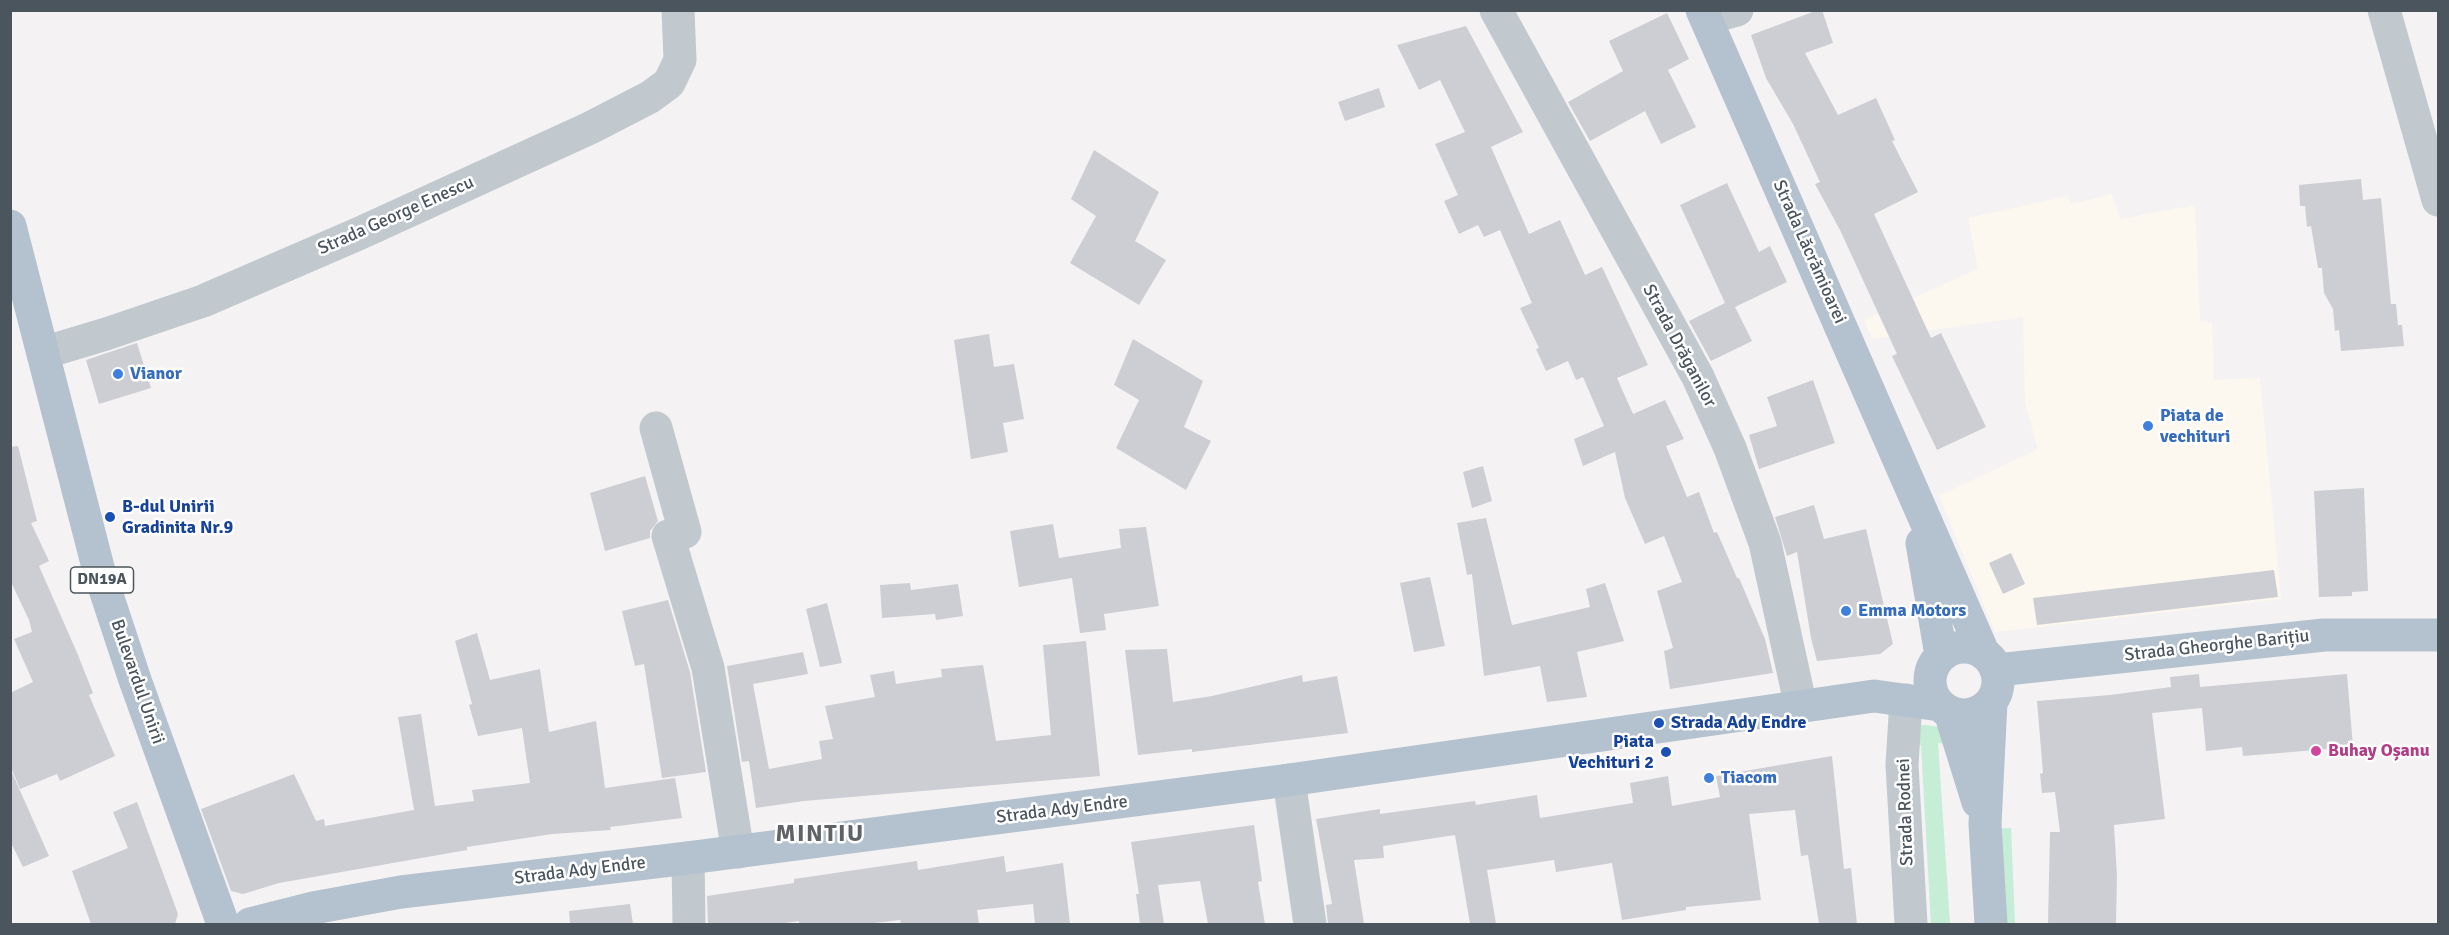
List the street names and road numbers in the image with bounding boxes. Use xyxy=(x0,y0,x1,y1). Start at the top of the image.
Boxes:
street label: Strada George Enescu xyxy=(315,172,477,260)
street label: Strada Lăcrămioarei xyxy=(1768,177,1850,327)
street label: Strada Drăganilor xyxy=(1638,281,1720,411)
road number: DN19A xyxy=(70,567,134,593)
street label: Bulevardul Unirii xyxy=(106,617,168,747)
street label: Strada Gheorghe Barițiu xyxy=(2123,626,2311,666)
street label: Strada Rodnei xyxy=(1893,758,1919,866)
street label: Strada Ady Endre xyxy=(995,791,1129,829)
street label: Strada Ady Endre xyxy=(513,852,647,890)

